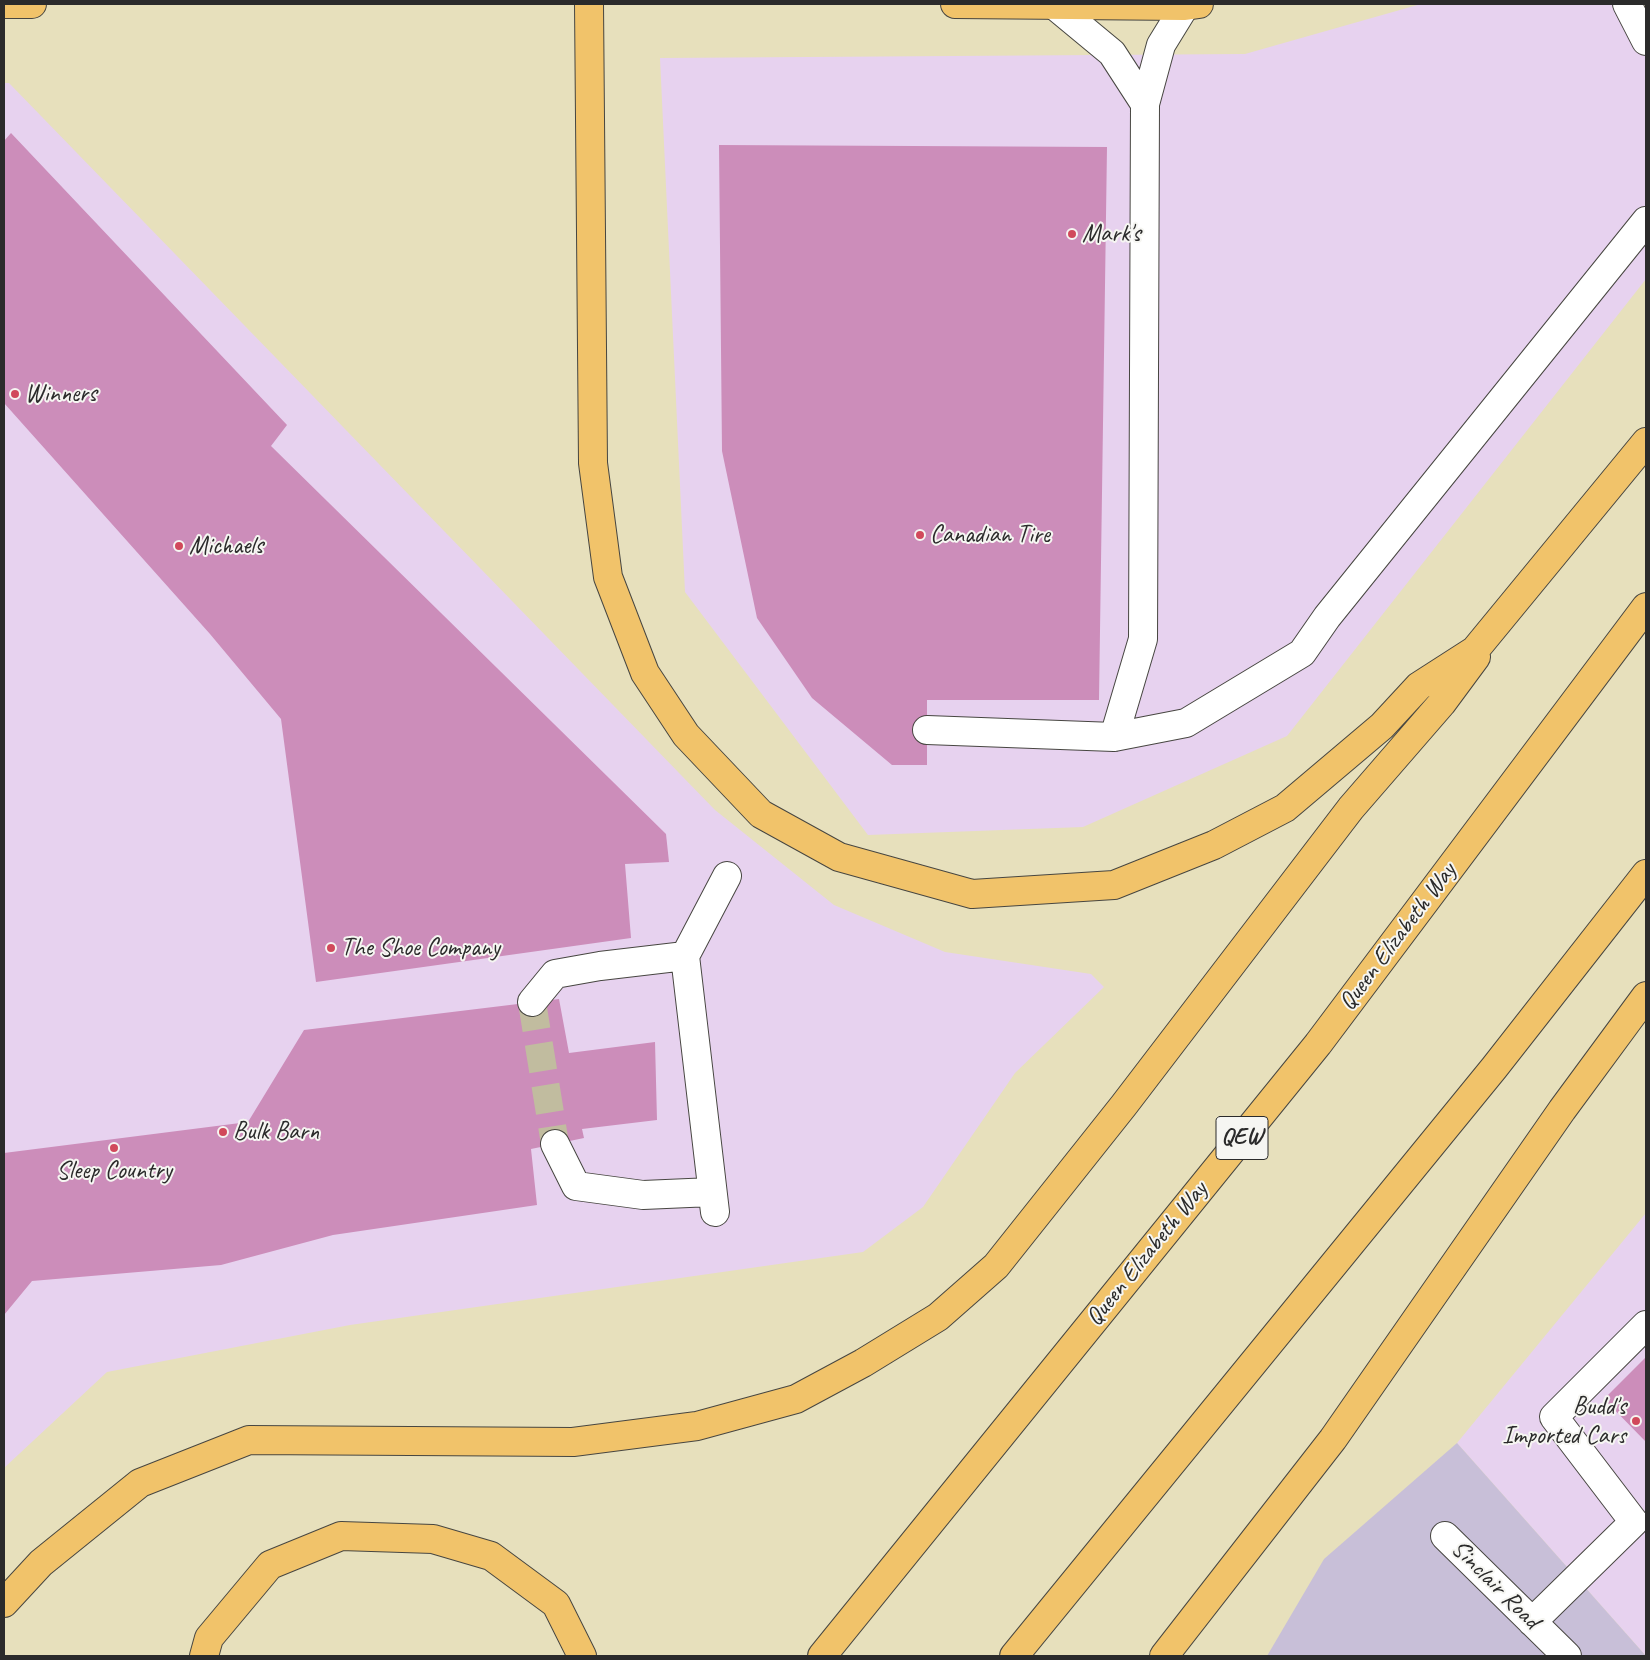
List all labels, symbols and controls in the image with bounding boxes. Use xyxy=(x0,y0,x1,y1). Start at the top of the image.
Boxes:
place label: Mark's xyxy=(1082,219,1140,249)
marker: Mark's xyxy=(1066,228,1078,240)
place label: Winners xyxy=(25,379,97,409)
marker: Winners xyxy=(9,388,21,400)
place label: Canadian Tire xyxy=(930,520,1050,550)
marker: Canadian Tire xyxy=(914,529,926,541)
place label: Michaels xyxy=(189,531,263,561)
marker: Michaels xyxy=(173,540,185,552)
street label: Queen Elizabeth Way xyxy=(1333,857,1463,1017)
place label: The Shoe Company xyxy=(341,933,500,963)
marker: The Shoe Company xyxy=(325,942,337,954)
road number: QEW xyxy=(1216,1116,1268,1160)
place label: Bulk Barn xyxy=(233,1117,319,1147)
marker: Bulk Barn xyxy=(217,1126,229,1138)
marker: Sleep Country xyxy=(108,1142,120,1154)
place label: Sleep Country xyxy=(56,1156,172,1186)
street label: Queen Elizabeth Way xyxy=(1080,1176,1214,1332)
place label: Budd's Imported Cars xyxy=(1502,1392,1626,1451)
marker: Budd's Imported Cars xyxy=(1630,1415,1642,1427)
street label: Sinclair Road xyxy=(1444,1534,1546,1636)

